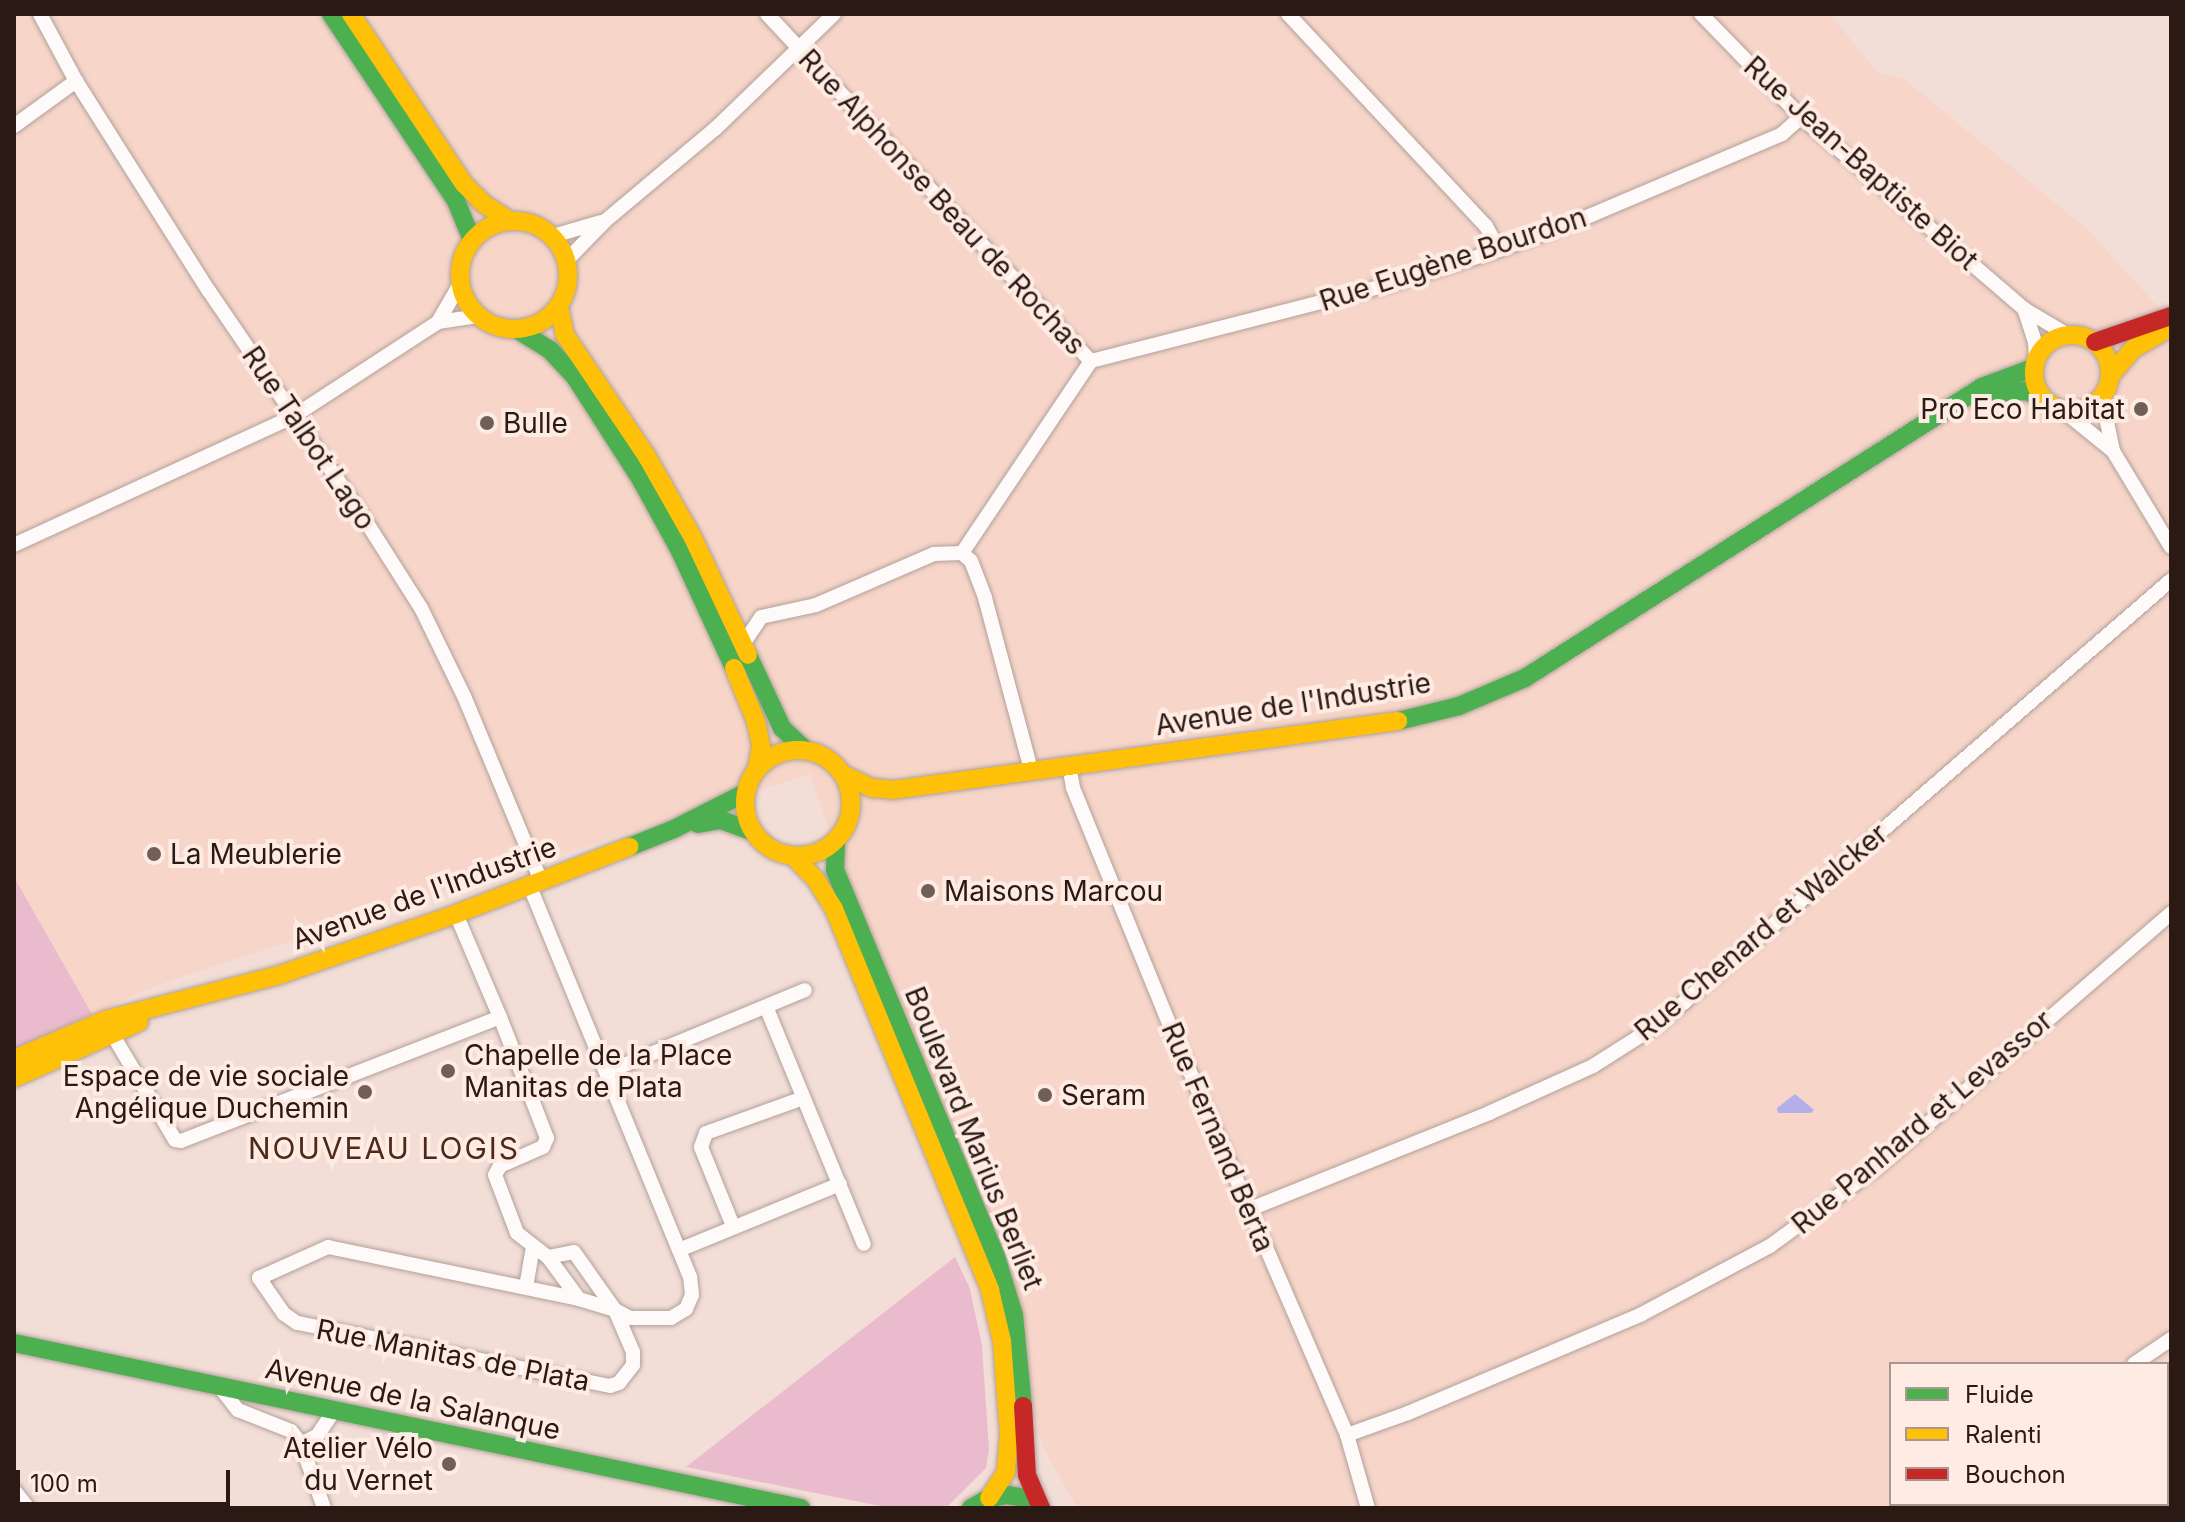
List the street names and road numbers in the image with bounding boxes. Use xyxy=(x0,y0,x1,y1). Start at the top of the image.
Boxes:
street label: Rue Alphonse Beau de Rochas xyxy=(792,43,1092,361)
street label: Rue Jean-Baptiste Biot xyxy=(1737,49,1985,277)
street label: Rue Eugène Bourdon xyxy=(1315,200,1591,318)
street label: Rue Talbot Lago xyxy=(235,340,383,536)
street label: Avenue de l'Industrie xyxy=(1153,666,1433,742)
street label: Rue Chenard et Walcker xyxy=(1628,817,1894,1047)
street label: Avenue de l'Industrie xyxy=(287,830,561,956)
street label: Boulevard Marius Berliet xyxy=(898,982,1050,1294)
street label: Rue Panhard et Levassor xyxy=(1785,1003,2059,1241)
street label: Rue Fernand Berta xyxy=(1154,1017,1282,1257)
street label: Rue Manitas de Plata xyxy=(314,1312,592,1398)
street label: Avenue de la Salanque xyxy=(262,1351,564,1447)

